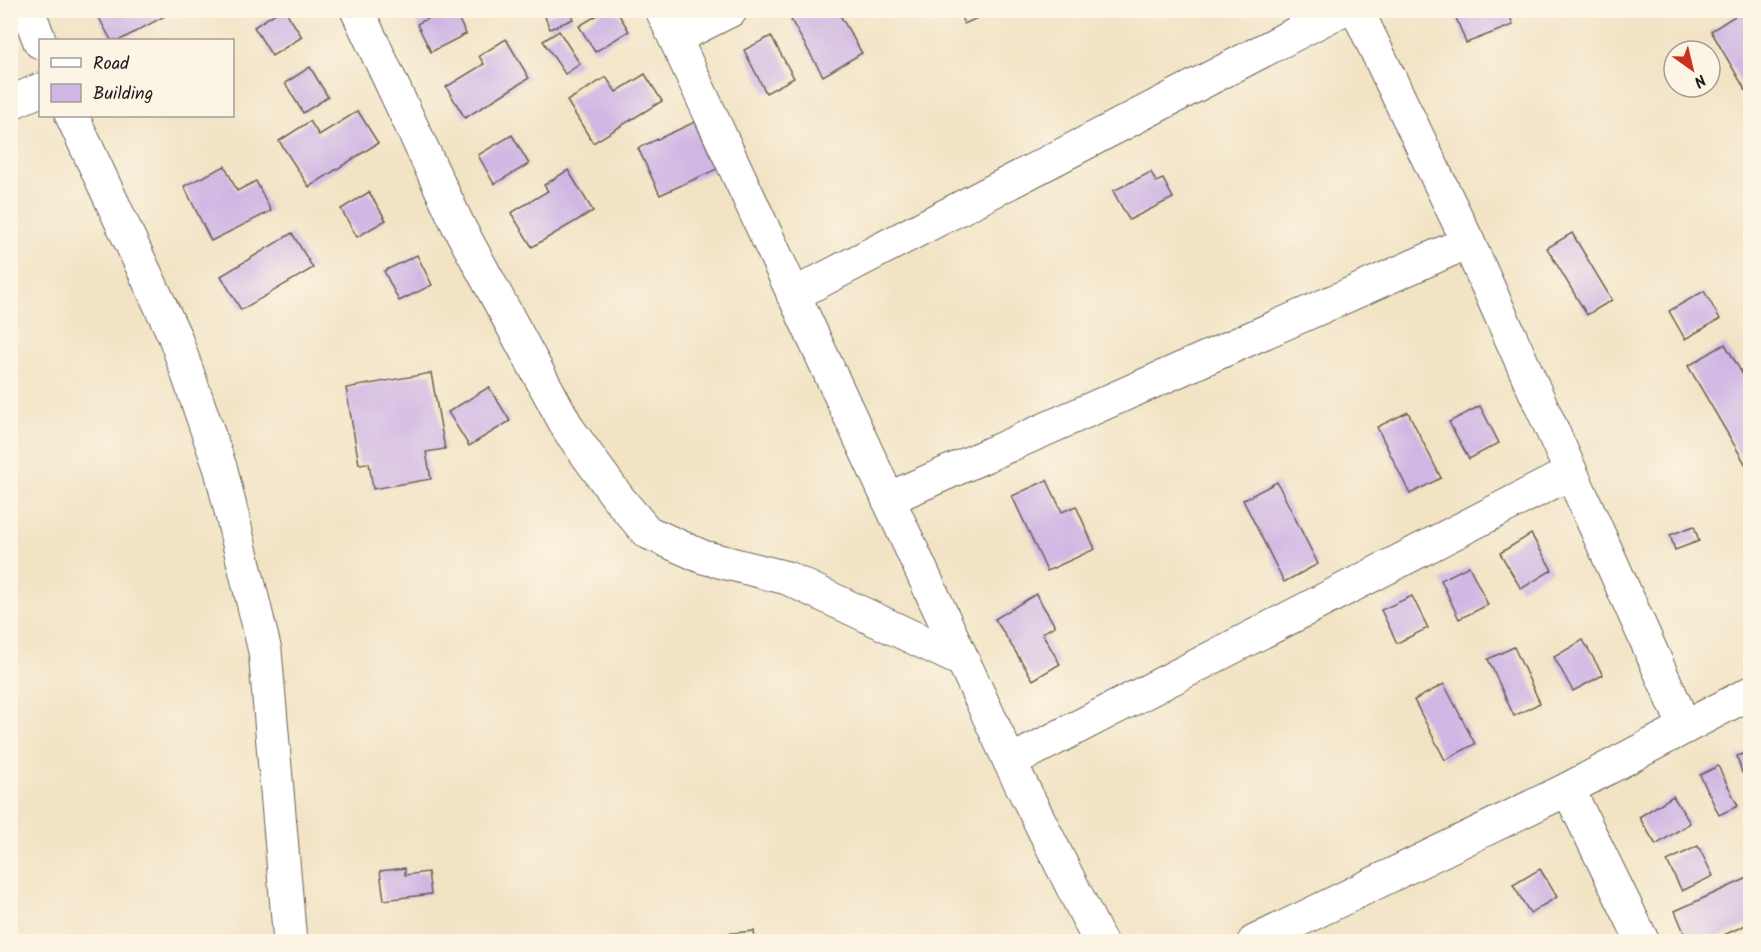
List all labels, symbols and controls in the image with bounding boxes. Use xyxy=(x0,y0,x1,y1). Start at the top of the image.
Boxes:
legend xyxy=(39,39,234,117)
north arrow xyxy=(1662,39,1722,99)
text: Road xyxy=(93,50,130,79)
text: N xyxy=(1688,67,1711,93)
text: Building xyxy=(93,80,153,109)

